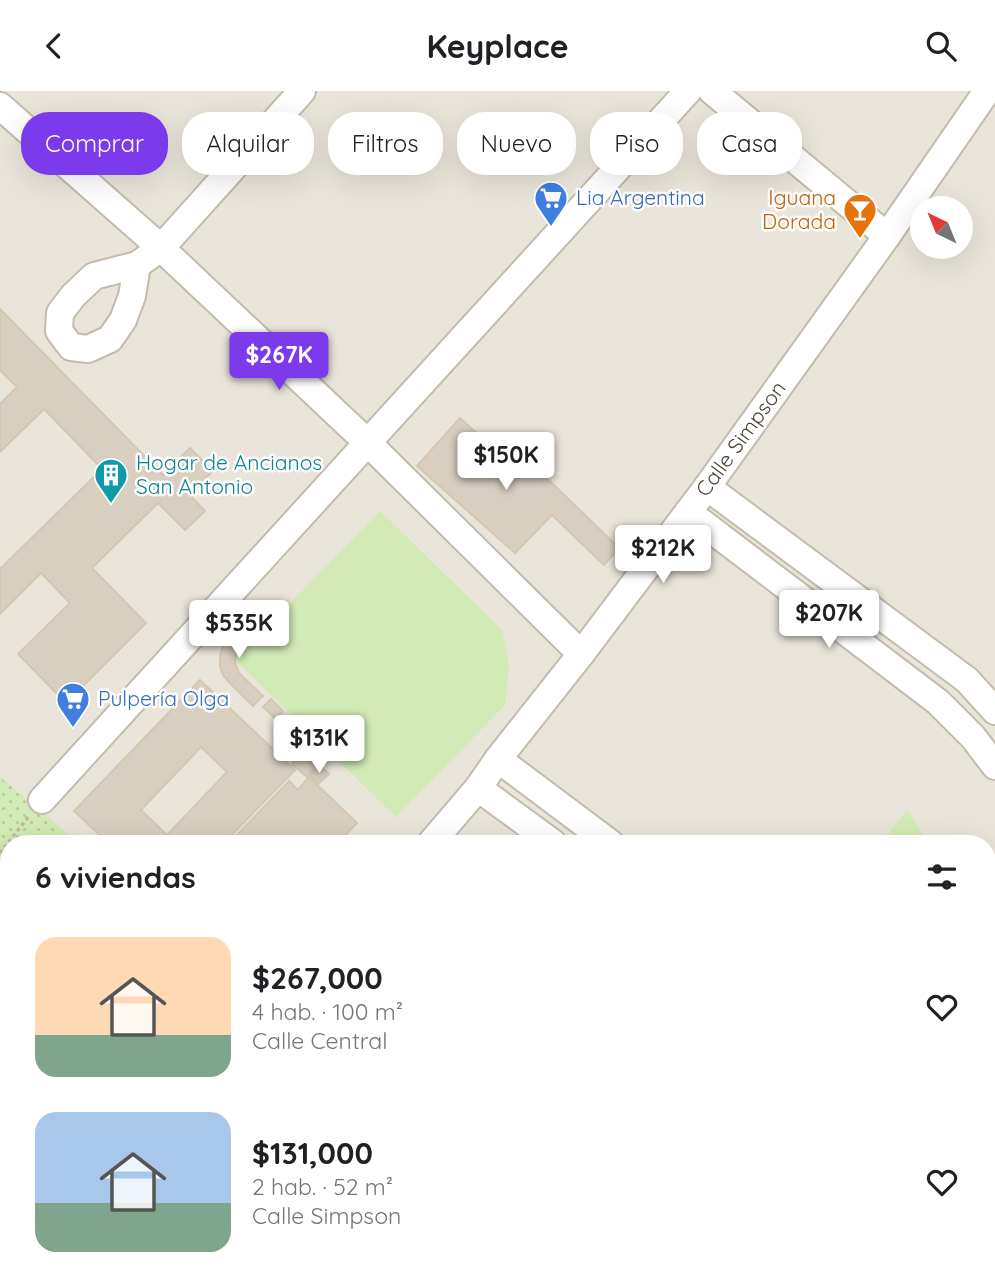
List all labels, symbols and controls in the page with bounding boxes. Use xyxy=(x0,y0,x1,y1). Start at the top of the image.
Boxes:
text: Keyplace xyxy=(426,26,569,66)
icon: back xyxy=(35,27,73,65)
icon: search xyxy=(922,27,960,65)
chip: Comprar xyxy=(21,112,168,175)
chip: Alquilar xyxy=(182,112,314,175)
chip: Filtros xyxy=(328,112,443,175)
chip: Nuevo xyxy=(457,112,576,175)
chip: Piso xyxy=(590,112,683,175)
chip: Casa xyxy=(697,112,802,175)
supermarket icon: Lia Argentina xyxy=(532,179,570,228)
place label: Lia Argentina xyxy=(576,184,705,210)
place label: Iguana Dorada xyxy=(762,184,836,234)
bar icon: Iguana Dorada xyxy=(841,191,879,240)
north arrow xyxy=(910,196,973,259)
map controls xyxy=(910,196,973,259)
pin: $267K xyxy=(230,333,328,392)
text: $267K xyxy=(245,340,313,369)
street label: Calle Simpson xyxy=(690,376,791,501)
pin: $150K xyxy=(457,433,555,492)
text: $150K xyxy=(473,440,539,469)
place label: Hogar de Ancianos San Antonio xyxy=(136,449,322,499)
building icon: Hogar de Ancianos San Antonio xyxy=(92,456,130,505)
pin: $212K xyxy=(614,525,712,585)
text: $212K xyxy=(631,533,695,562)
pin: $207K xyxy=(780,591,878,650)
text: $207K xyxy=(795,598,863,627)
pin: $535K xyxy=(190,601,288,660)
text: $535K xyxy=(205,608,273,637)
supermarket icon: Pulpería Olga xyxy=(54,680,92,729)
place label: Pulpería Olga xyxy=(98,685,229,711)
pin: $131K xyxy=(270,715,368,775)
text: $131K xyxy=(289,723,349,752)
text: 6 viviendas xyxy=(35,858,196,896)
icon: filters xyxy=(923,858,961,896)
text: $267,000 xyxy=(252,959,383,997)
icon: home xyxy=(91,965,175,1049)
icon: heart xyxy=(923,988,961,1026)
text: 4 hab. · 100 m² xyxy=(252,997,403,1026)
text: Calle Central xyxy=(252,1026,388,1055)
text: $131,000 xyxy=(252,1134,373,1172)
icon: home xyxy=(91,1140,175,1224)
icon: heart xyxy=(923,1163,961,1201)
text: 2 hab. · 52 m² xyxy=(252,1172,393,1201)
text: Calle Simpson xyxy=(252,1201,401,1230)

